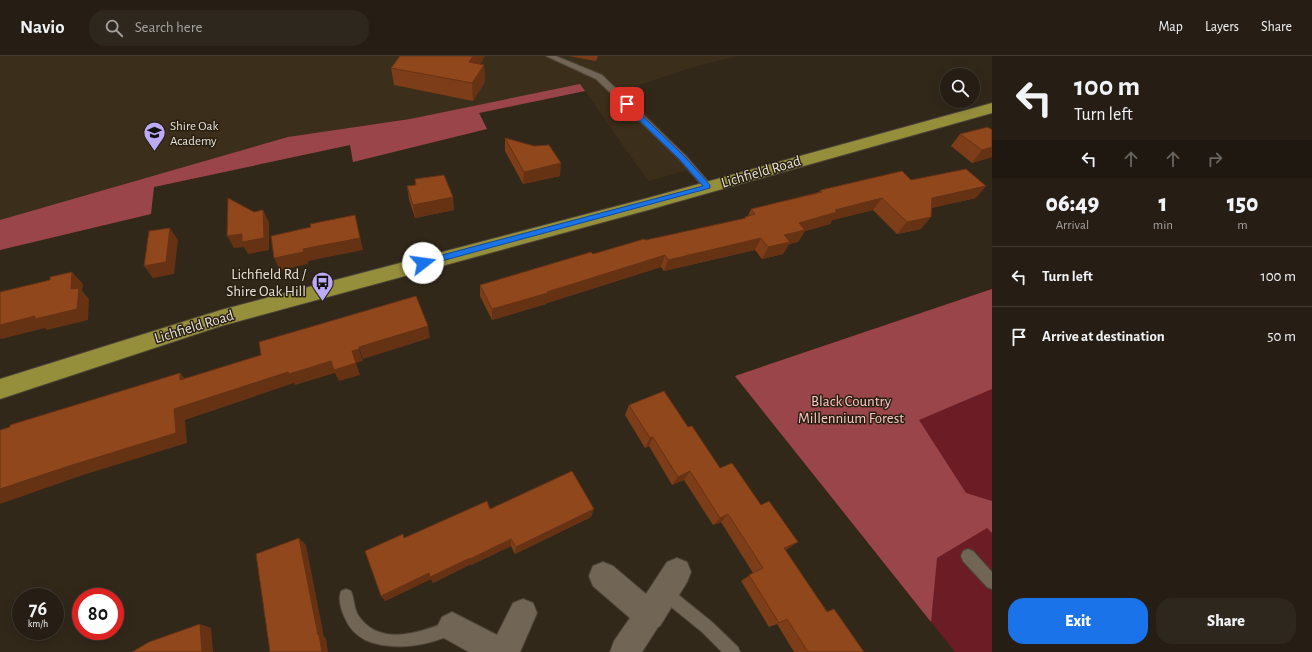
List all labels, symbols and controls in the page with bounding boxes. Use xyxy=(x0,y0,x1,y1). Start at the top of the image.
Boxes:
search box xyxy=(89,10,369,46)
icon: search xyxy=(103,17,125,39)
text: Navio xyxy=(20,18,65,37)
text: Search here xyxy=(135,20,203,35)
text: Map xyxy=(1158,20,1183,34)
text: Layers xyxy=(1205,20,1239,34)
text: Share xyxy=(1261,20,1292,34)
map controls xyxy=(940,68,980,108)
button: search xyxy=(940,68,980,108)
icon: left xyxy=(1008,72,1060,124)
text: 100 m xyxy=(1074,73,1140,101)
pin xyxy=(610,87,644,121)
icon: arrive xyxy=(616,93,638,115)
text: Turn left xyxy=(1074,106,1133,124)
school or university icon: Shire Oak Academy xyxy=(142,120,168,153)
place label: Shire Oak Academy xyxy=(170,120,218,148)
icon: left xyxy=(1078,148,1100,170)
icon: ahead xyxy=(1120,148,1142,170)
icon: ahead xyxy=(1162,148,1184,170)
icon: right xyxy=(1204,148,1226,170)
street label: Lichfield Road xyxy=(719,153,803,191)
text: 06:49 xyxy=(1046,192,1099,216)
text: 1 xyxy=(1159,192,1167,216)
text: 150 xyxy=(1227,192,1258,216)
text: Arrival xyxy=(1056,219,1089,232)
text: min xyxy=(1153,219,1173,232)
text: m xyxy=(1237,219,1248,232)
position arrow xyxy=(402,242,444,284)
icon: left xyxy=(1008,266,1030,288)
place label: Lichfield Rd / Shire Oak Hill xyxy=(226,267,307,299)
text: Turn left xyxy=(1042,269,1093,284)
text: 100 m xyxy=(1261,269,1296,284)
bus stop icon: Lichfield Rd / Shire Oak Hill xyxy=(309,270,335,303)
street label: Lichfield Road xyxy=(152,308,236,346)
icon: arrive xyxy=(1008,326,1030,348)
text: Arrive at destination xyxy=(1042,329,1165,344)
text: 50 m xyxy=(1267,329,1296,344)
park label: Black Country Millennium Forest xyxy=(798,394,904,426)
speed limit sign: 80 xyxy=(72,588,124,640)
button: Exit xyxy=(1008,598,1148,644)
button: Share xyxy=(1156,598,1296,644)
text: 76 xyxy=(29,599,47,619)
text: km/h xyxy=(28,619,48,629)

